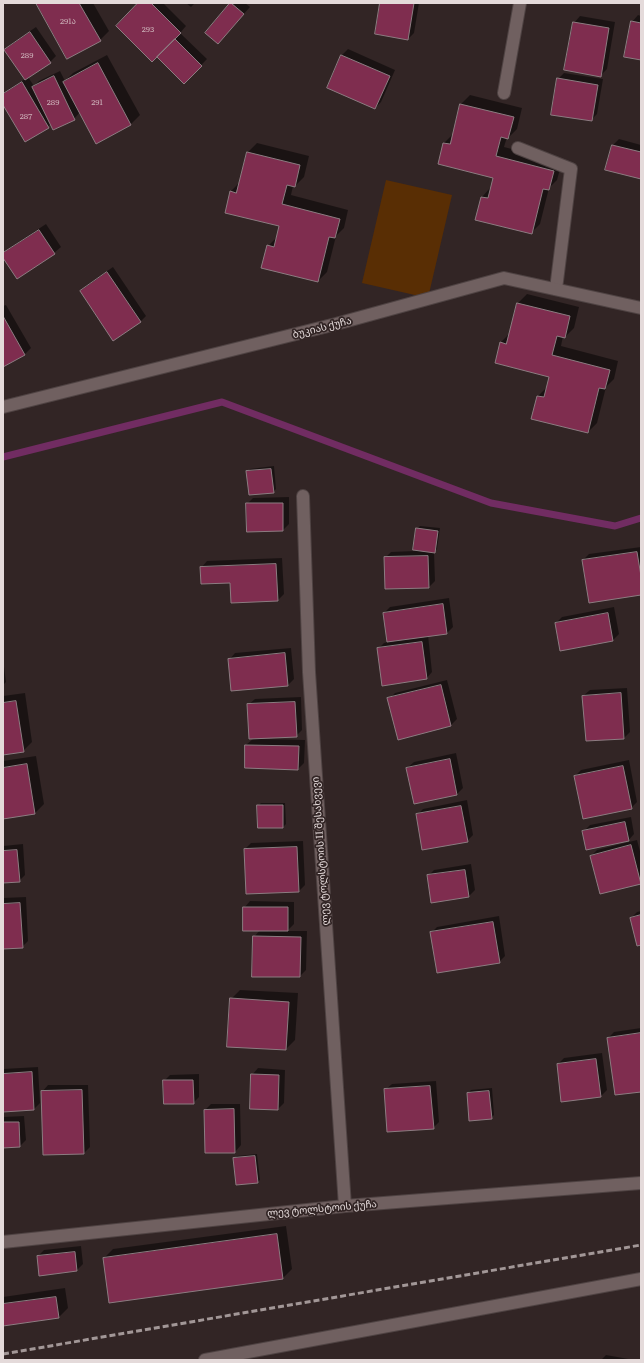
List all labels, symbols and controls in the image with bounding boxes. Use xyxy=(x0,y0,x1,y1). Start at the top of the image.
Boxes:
house number: 291ა xyxy=(60,17,76,27)
house number: 293 xyxy=(142,25,154,35)
house number: 289 xyxy=(21,51,33,61)
house number: 289 xyxy=(47,98,59,108)
house number: 291 xyxy=(91,98,103,108)
house number: 287 xyxy=(20,112,32,122)
street label: ბუკიას ქუჩა xyxy=(291,315,353,341)
street label: ლევ ტოლსტოის II შესახვევი xyxy=(310,776,332,926)
street label: ლევ ტოლსტოის ქუჩა xyxy=(267,1198,377,1220)

